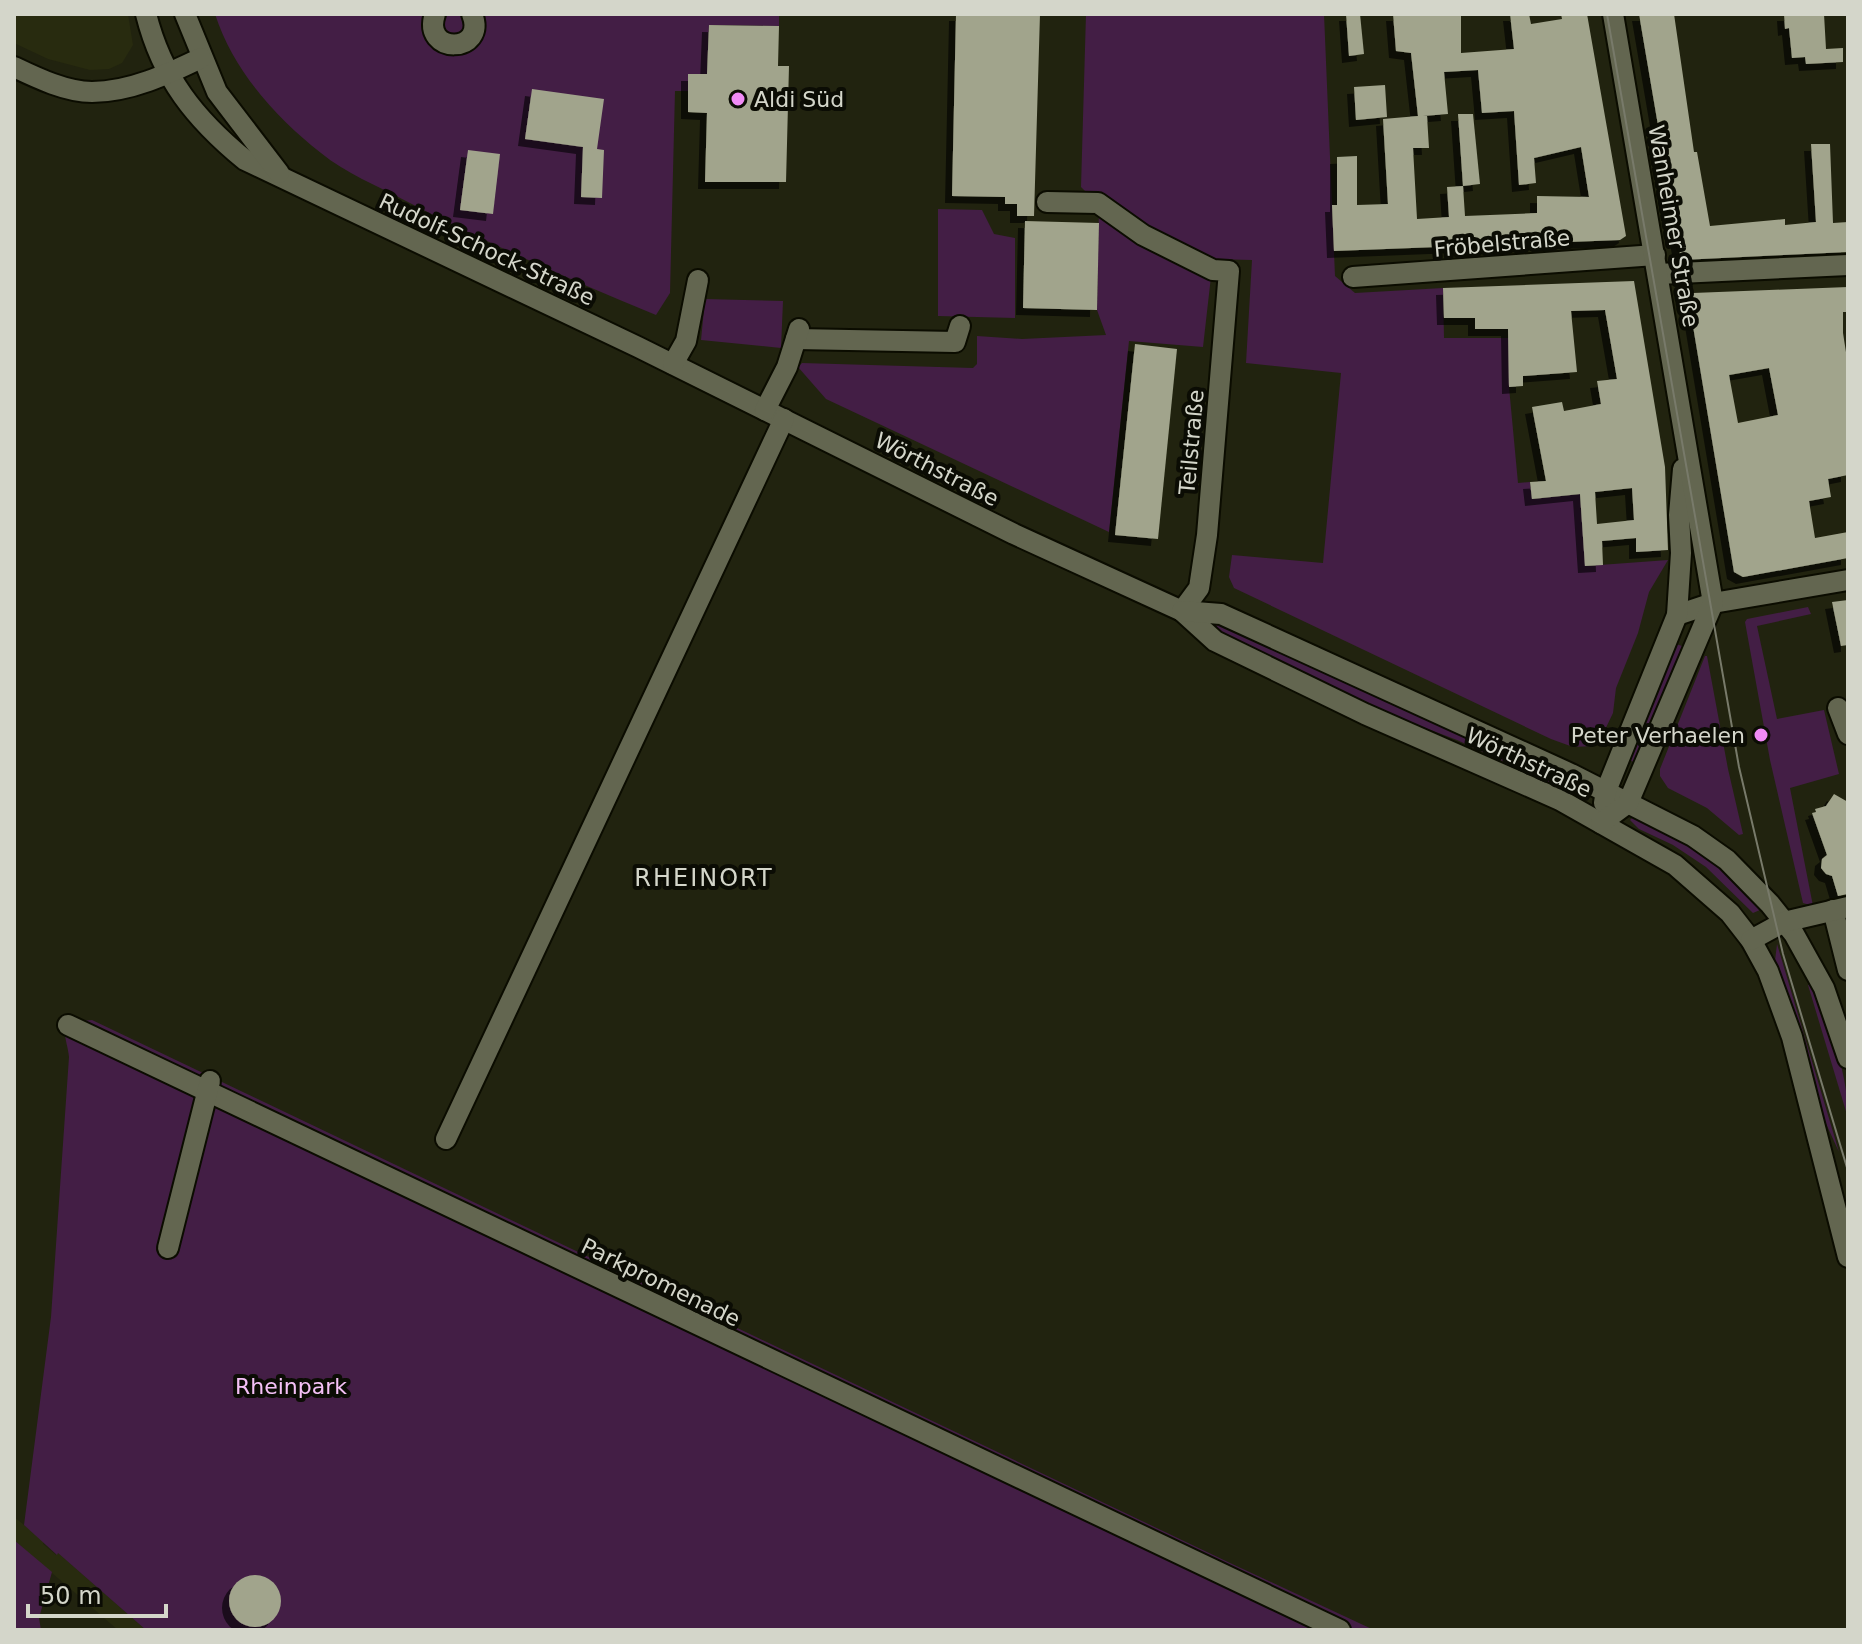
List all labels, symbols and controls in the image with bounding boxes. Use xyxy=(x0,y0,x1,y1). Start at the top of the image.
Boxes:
place label: Aldi Süd xyxy=(754,87,844,112)
marker: Aldi Süd xyxy=(729,90,747,108)
street label: Wanheimer Straße xyxy=(1643,123,1704,329)
street label: Rudolf-Schock-Straße xyxy=(375,188,599,310)
street label: Fröbelstraße xyxy=(1433,225,1571,262)
street label: Teilstraße xyxy=(1174,388,1209,497)
street label: Wörthstraße xyxy=(871,428,1003,511)
street label: Wörthstraße xyxy=(1462,722,1595,802)
place label: Peter Verhaelen xyxy=(1571,723,1745,748)
marker: Peter Verhaelen xyxy=(1752,726,1770,744)
district label: RHEINORT xyxy=(634,864,774,892)
street label: Parkpromenade xyxy=(577,1233,744,1332)
park label: Rheinpark xyxy=(235,1374,347,1399)
scale bar xyxy=(28,1568,166,1618)
text: 50 m xyxy=(40,1582,102,1610)

